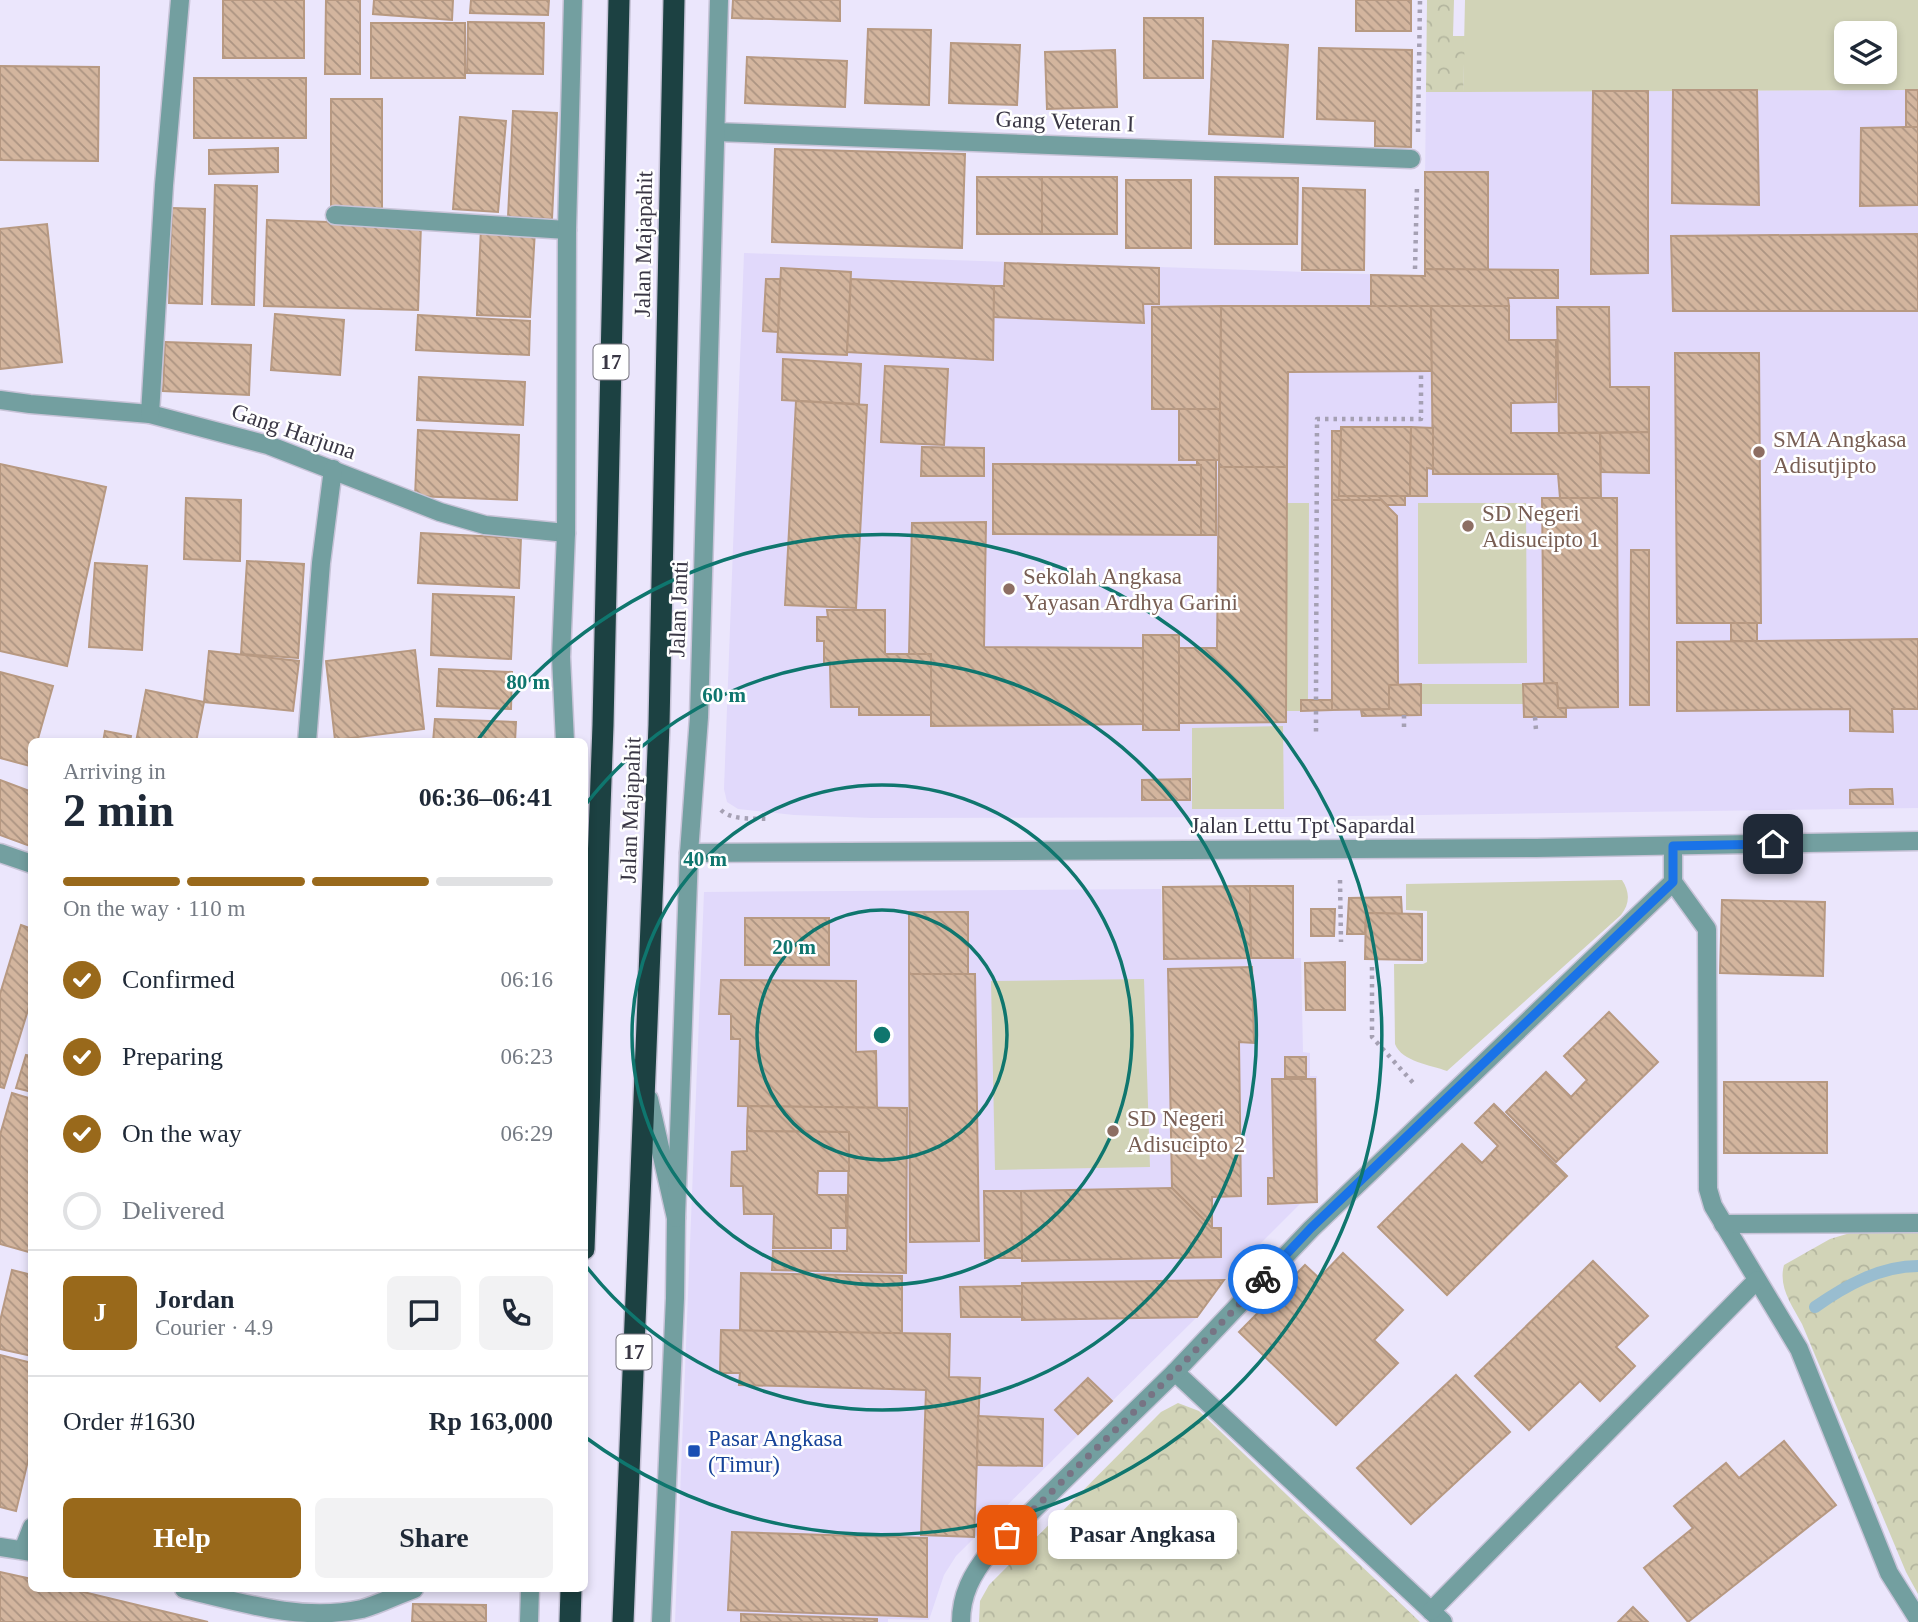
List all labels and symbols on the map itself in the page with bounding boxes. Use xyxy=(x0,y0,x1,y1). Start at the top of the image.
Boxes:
street label: Gang Veteran I xyxy=(995,107,1135,136)
street label: Jalan Majapahit xyxy=(630,170,657,317)
road number: 17 xyxy=(594,344,628,380)
street label: Gang Harjuna xyxy=(228,399,359,464)
place label: SMA Angkasa Adisutjipto xyxy=(1773,427,1907,478)
marker: SMA Angkasa Adisutjipto xyxy=(1751,444,1767,460)
place label: SD Negeri Adisucipto 1 xyxy=(1482,501,1600,552)
marker: SD Negeri Adisucipto 1 xyxy=(1460,518,1476,534)
street label: Jalan Janti xyxy=(664,560,693,658)
place label: Sekolah Angkasa Yayasan Ardhya Garini xyxy=(1023,564,1238,615)
marker: Sekolah Angkasa Yayasan Ardhya Garini xyxy=(1001,581,1017,597)
text: 80 m xyxy=(506,670,550,694)
text: 60 m xyxy=(702,683,746,707)
street label: Jalan Majapahit xyxy=(615,736,646,884)
street label: Jalan Lettu Tpt Sapardal xyxy=(1190,813,1416,838)
pin xyxy=(1743,814,1803,874)
text: 40 m xyxy=(683,847,727,871)
text: 20 m xyxy=(772,935,816,959)
centre of rings xyxy=(870,1023,894,1047)
place label: SD Negeri Adisucipto 2 xyxy=(1127,1106,1245,1157)
marker: SD Negeri Adisucipto 2 xyxy=(1105,1123,1121,1139)
courier xyxy=(1228,1244,1298,1314)
road number: 17 xyxy=(616,1334,652,1370)
place label: Pasar Angkasa (Timur) xyxy=(708,1426,843,1477)
marker: Pasar Angkasa (Timur) xyxy=(686,1443,702,1459)
pin xyxy=(977,1505,1037,1565)
callout: Pasar Angkasa xyxy=(1049,1510,1238,1560)

